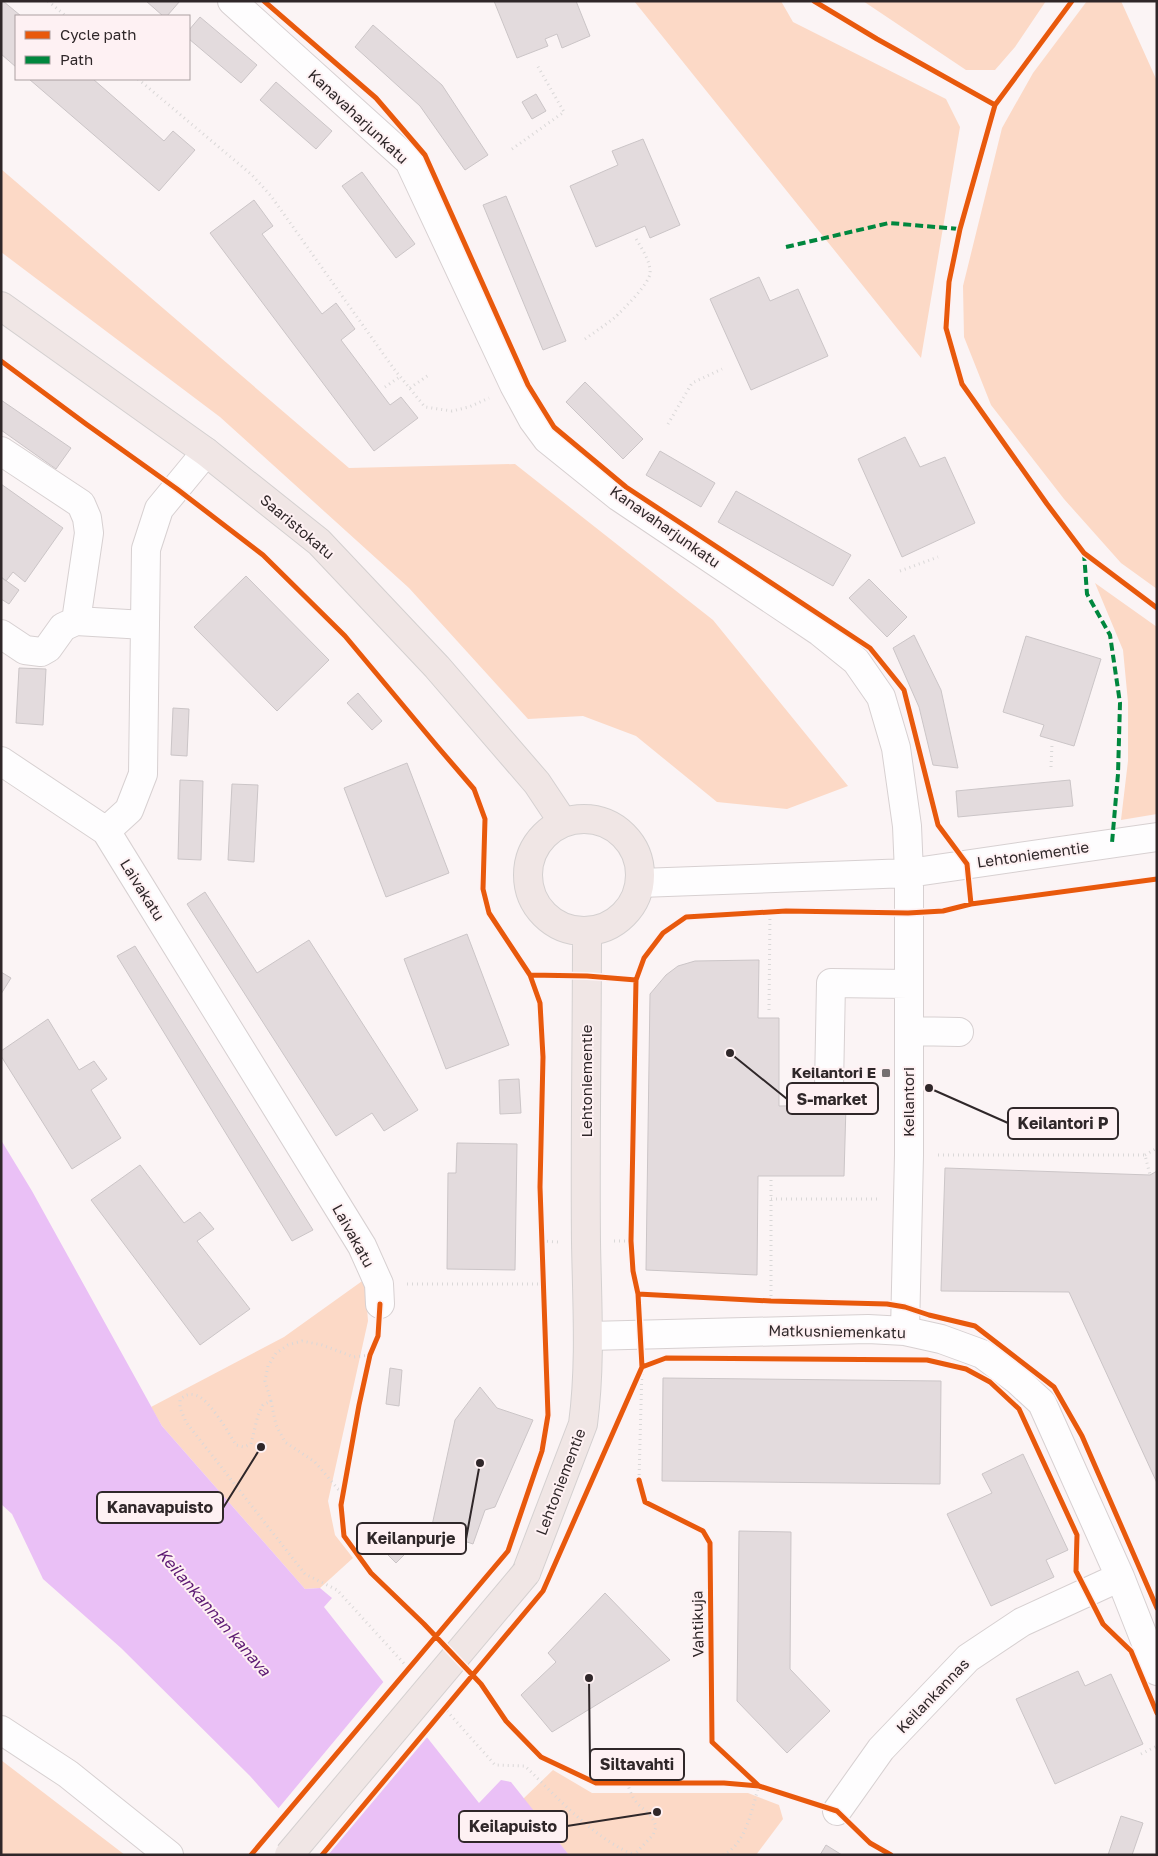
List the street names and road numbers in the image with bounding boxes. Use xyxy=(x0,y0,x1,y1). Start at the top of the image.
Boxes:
street label: Kanavaharjunkatu xyxy=(305,65,412,167)
street label: Kanavaharjunkatu xyxy=(607,481,724,571)
street label: Saaristokatu xyxy=(257,490,338,562)
street label: Lehtoniementie xyxy=(976,837,1090,871)
street label: Laivakatu xyxy=(117,855,169,924)
street label: Lehtoniementie xyxy=(577,1024,595,1137)
street label: Keilantori xyxy=(899,1067,917,1137)
street label: Laivakatu xyxy=(329,1201,379,1270)
street label: Matkusniemenkatu xyxy=(768,1321,906,1341)
street label: Lehtoniementie xyxy=(531,1425,589,1538)
street label: Vahtikuja xyxy=(687,1590,707,1658)
street label: Keilankannas xyxy=(892,1654,972,1736)

